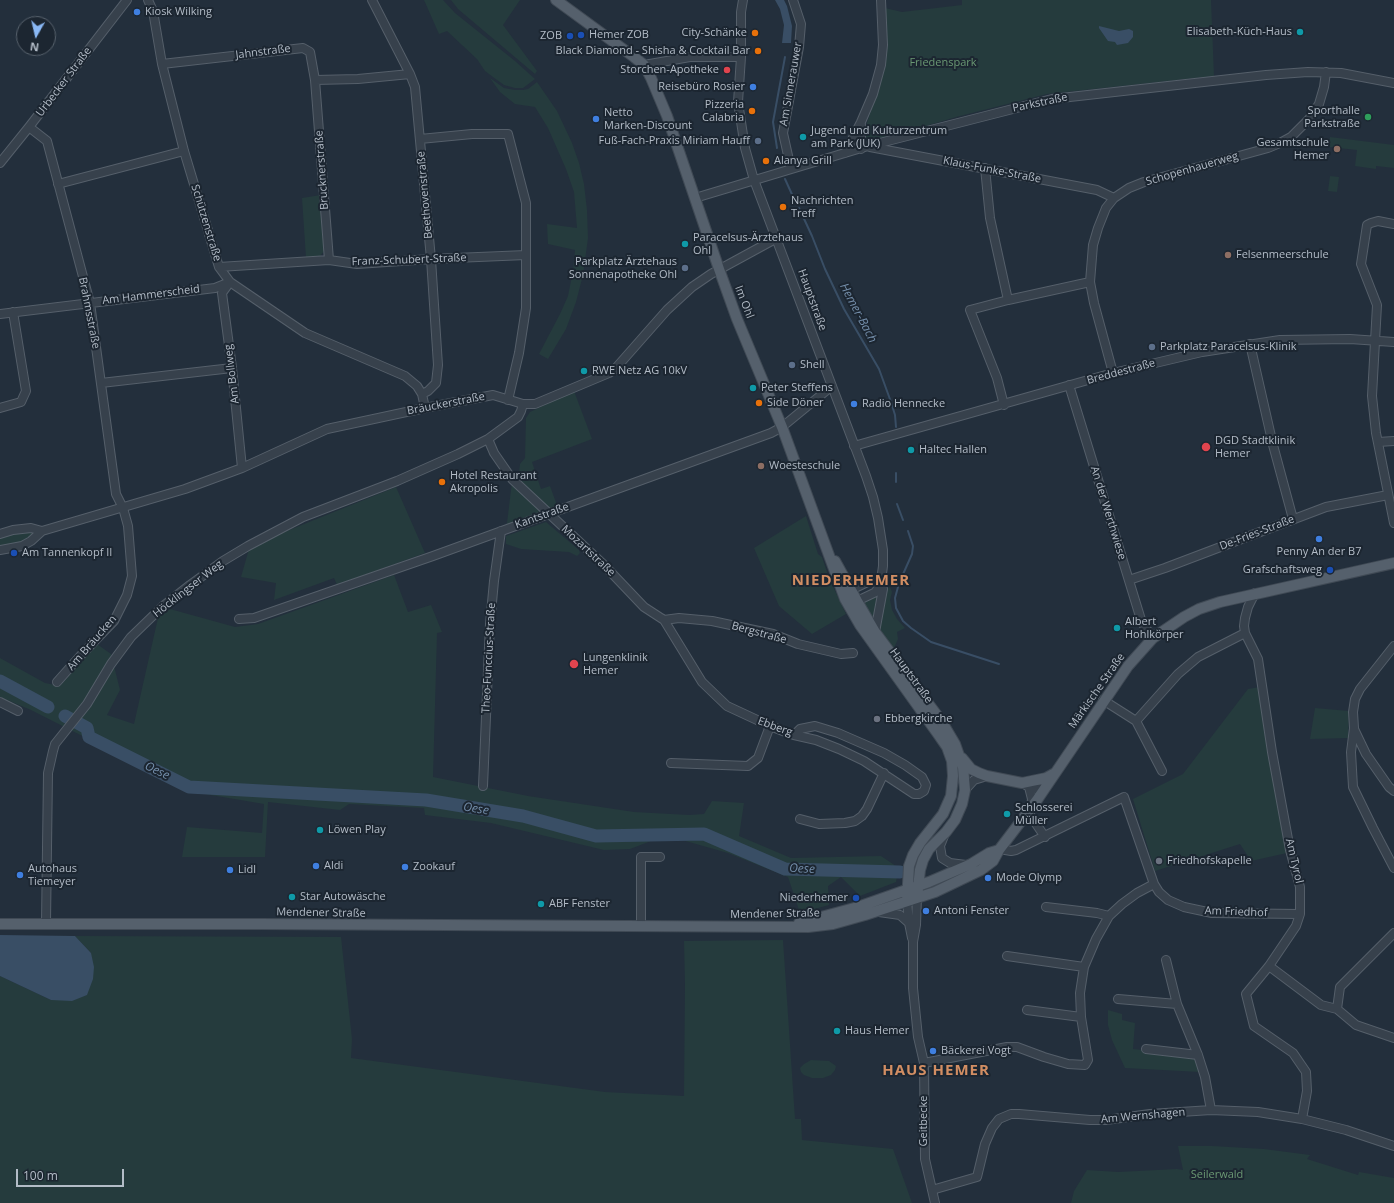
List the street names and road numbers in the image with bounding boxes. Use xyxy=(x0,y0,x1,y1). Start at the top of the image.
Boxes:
street label: Am Sinnerauwer xyxy=(777,41,805,127)
street label: Jahnstraße xyxy=(235,42,291,62)
street label: Urbecker Straße xyxy=(34,45,94,119)
street label: Parkstraße xyxy=(1011,91,1069,115)
street label: Brucknerstraße xyxy=(313,130,331,210)
street label: Schopenhauerweg xyxy=(1144,150,1240,188)
street label: Beethovenstraße xyxy=(415,151,435,239)
street label: Klaus-Funke-Straße xyxy=(942,154,1042,186)
street label: Schützenstraße xyxy=(188,183,224,263)
street label: Franz-Schubert-Straße xyxy=(351,251,467,269)
street label: Hauptstraße xyxy=(795,267,829,333)
street label: Brahmsstraße xyxy=(76,276,102,350)
street label: Am Hammerscheid xyxy=(101,282,201,308)
street label: Im Ohl xyxy=(732,284,756,320)
street label: Am Bollweg xyxy=(222,343,242,405)
street label: Breddestraße xyxy=(1085,357,1157,387)
street label: Bräuckerstraße xyxy=(406,390,486,418)
street label: An der Werthwiese xyxy=(1087,465,1129,561)
street label: Kantstraße xyxy=(513,500,571,532)
street label: De-Fries-Straße xyxy=(1218,513,1296,553)
street label: Mozartstraße xyxy=(558,523,618,579)
street label: Höcklingser Weg xyxy=(150,558,226,620)
street label: Theo-Funccius-Straße xyxy=(480,602,498,714)
street label: Am Bräucken xyxy=(65,613,119,673)
street label: Bergstraße xyxy=(730,619,788,647)
street label: Hauptstraße xyxy=(887,646,935,706)
street label: Märkische Straße xyxy=(1066,651,1128,731)
street label: Ebberg xyxy=(756,715,794,739)
street label: Am Tyrol xyxy=(1282,837,1306,885)
street label: Am Friedhof xyxy=(1204,904,1268,920)
street label: Mendener Straße xyxy=(276,906,366,920)
street label: Mendener Straße xyxy=(730,907,820,921)
street label: Geitbecke xyxy=(917,1095,931,1147)
street label: Am Wernshagen xyxy=(1100,1106,1186,1126)

